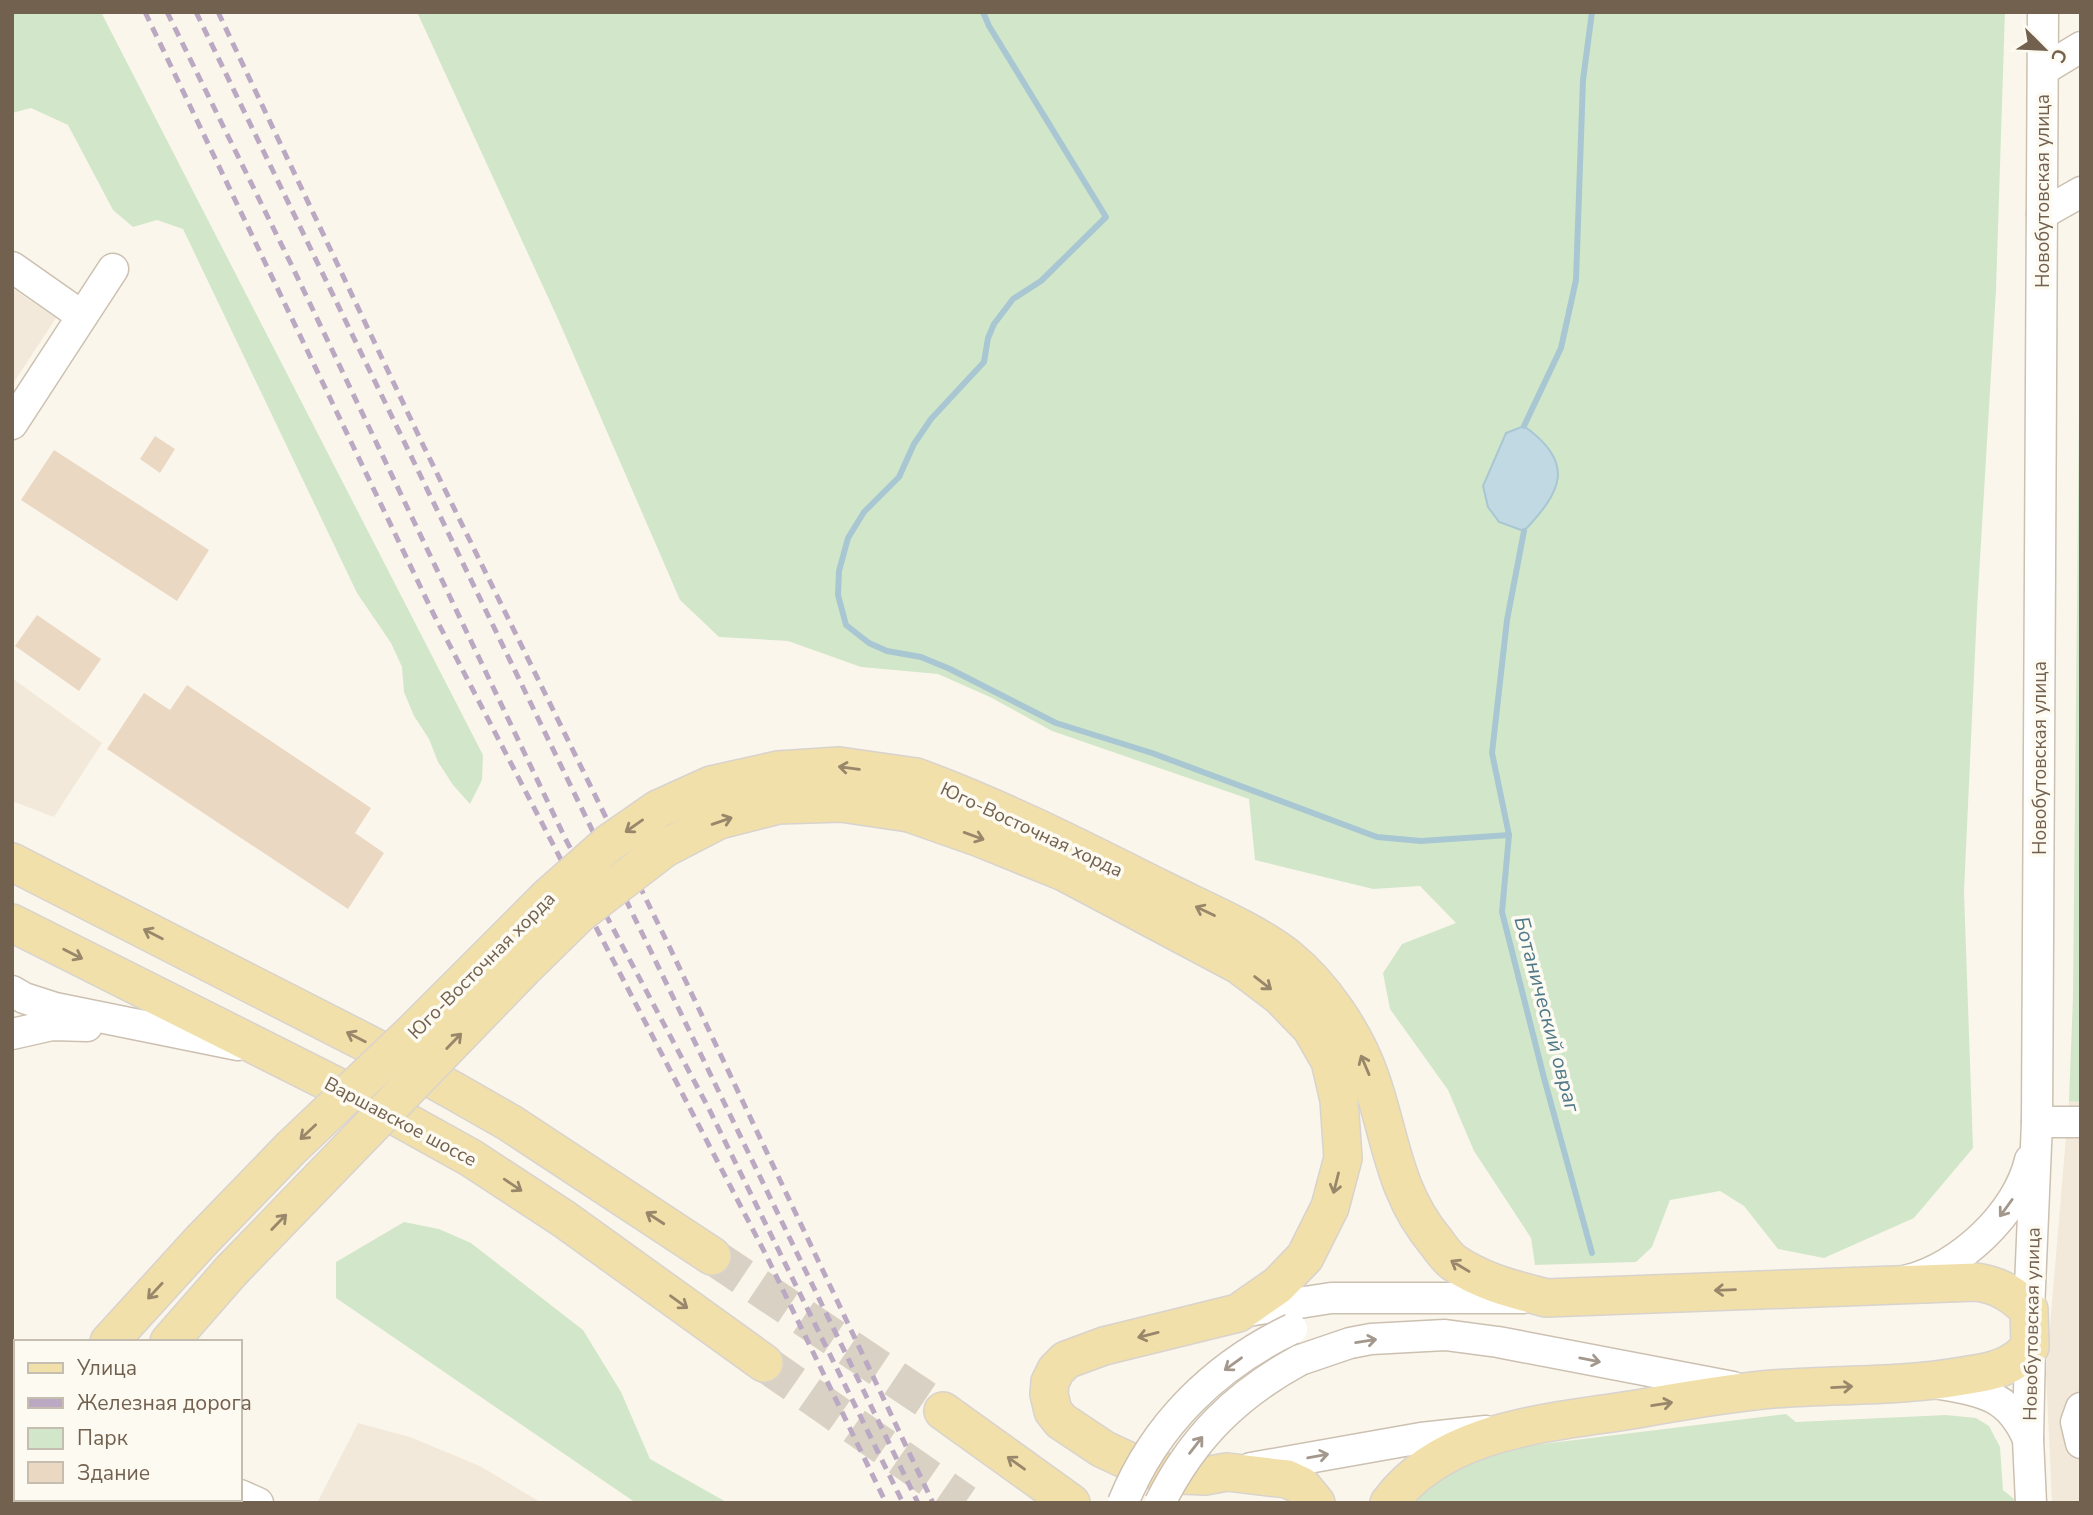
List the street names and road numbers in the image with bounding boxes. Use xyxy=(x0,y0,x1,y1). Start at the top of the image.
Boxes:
street label: Новобутовская улица xyxy=(2030,94,2056,288)
street label: Новобутовская улица xyxy=(2027,661,2053,855)
street label: Юго-Восточная хорда xyxy=(936,776,1127,884)
street label: Юго-Восточная хорда xyxy=(402,886,561,1045)
street label: Варшавское шоссе xyxy=(320,1071,481,1173)
street label: Новобутовская улица xyxy=(2017,1227,2047,1421)

